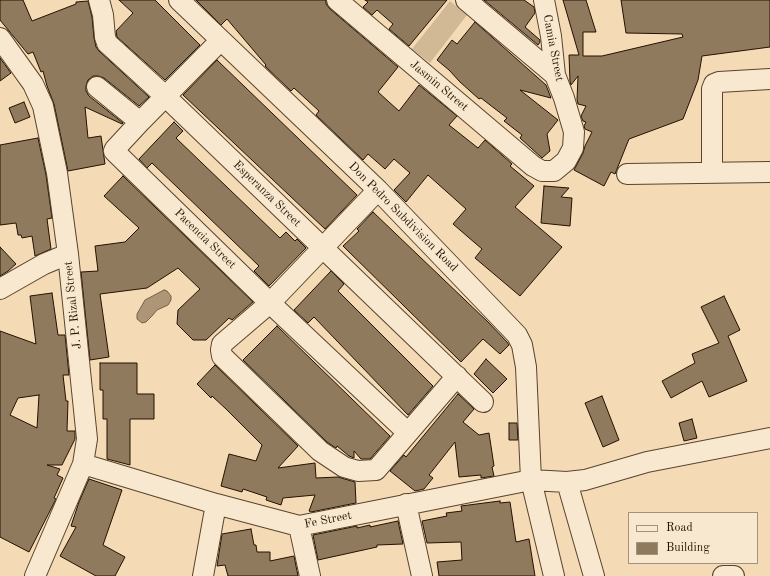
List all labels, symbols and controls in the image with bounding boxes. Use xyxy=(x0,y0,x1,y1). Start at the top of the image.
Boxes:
street label: Camia Street xyxy=(539,13,567,83)
street label: Jasmin Street xyxy=(407,57,471,115)
street label: Esperanza Street xyxy=(230,158,304,230)
street label: Don Pedro Subdivision Road xyxy=(345,159,461,275)
street label: Pacencia Street xyxy=(171,206,239,272)
street label: J. P. Rizal Street xyxy=(61,260,85,350)
street label: Fe Street xyxy=(303,508,353,532)
legend xyxy=(628,512,758,564)
text: Road xyxy=(666,522,693,534)
text: Building xyxy=(666,542,710,554)

